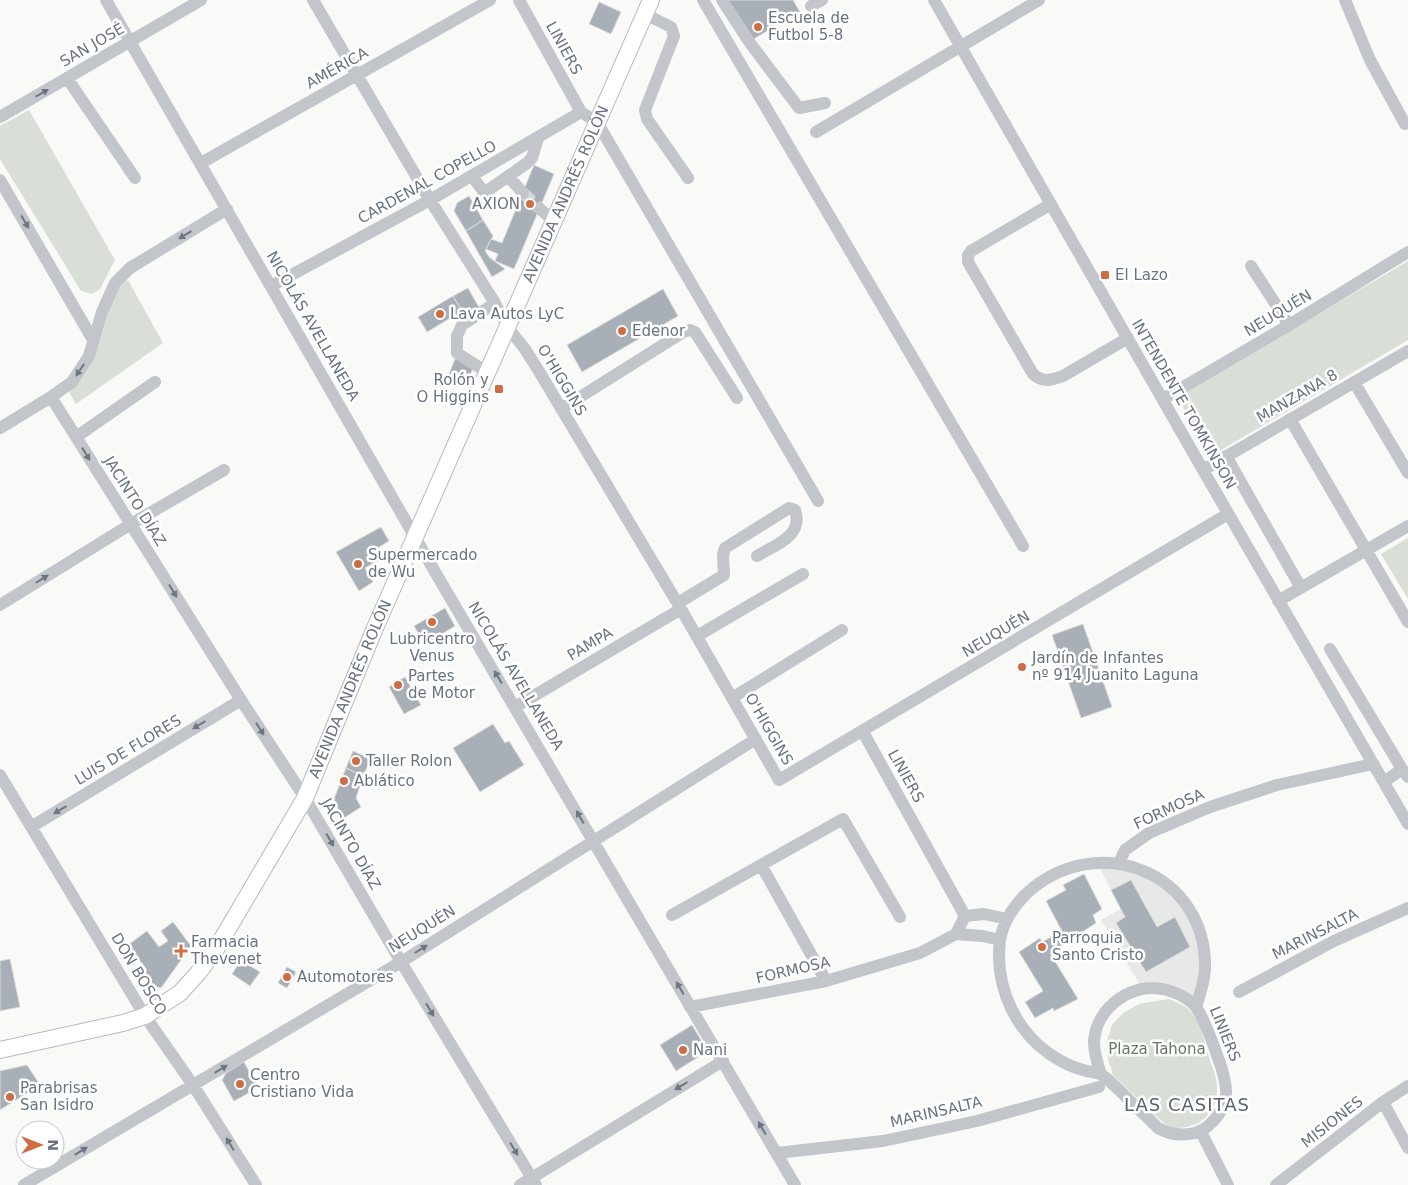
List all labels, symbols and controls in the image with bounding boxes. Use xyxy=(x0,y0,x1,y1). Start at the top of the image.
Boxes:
place label: Escuela de Futbol 5-8 xyxy=(768,9,849,44)
street label: LINIERS xyxy=(542,18,586,78)
street label: SAN JOSÉ xyxy=(56,19,127,71)
marker: Escuela de Futbol 5-8 xyxy=(752,21,764,33)
street label: AMÉRICA xyxy=(302,42,372,92)
one-way arrow xyxy=(35,89,50,97)
street label: AVENIDA ANDRÉS ROLÓN xyxy=(519,103,612,285)
street label: CARDENAL COPELLO xyxy=(355,136,499,228)
place label: AXION xyxy=(472,195,520,213)
marker: AXION xyxy=(524,198,536,210)
one-way arrow xyxy=(20,216,29,229)
one-way arrow xyxy=(179,230,192,239)
street label: NICOLÁS AVELLANEDA xyxy=(263,247,364,405)
place label: El Lazo xyxy=(1115,266,1168,284)
marker: El Lazo xyxy=(1099,269,1111,281)
street label: NEUQUÉN xyxy=(1241,285,1315,340)
place label: Lava Autos LyC xyxy=(450,305,564,323)
marker: Lava Autos LyC xyxy=(434,308,446,320)
street label: INTENDENTE TOMKINSON xyxy=(1128,316,1240,492)
place label: Edenor xyxy=(632,322,686,340)
marker: Edenor xyxy=(616,325,628,337)
street label: O'HIGGINS xyxy=(534,341,590,419)
one-way arrow xyxy=(75,363,84,376)
street label: MANZANA 8 xyxy=(1253,366,1341,426)
place label: Rolón y O Higgins xyxy=(416,371,489,406)
marker: Rolón y O Higgins xyxy=(493,383,505,395)
one-way arrow xyxy=(82,447,91,460)
street label: JACINTO DÍAZ xyxy=(100,451,171,549)
place label: Supermercado de Wu xyxy=(368,546,478,581)
marker: Supermercado de Wu xyxy=(352,558,364,570)
one-way arrow xyxy=(35,575,48,584)
one-way arrow xyxy=(168,585,177,598)
street label: AVENIDA ANDRÉS ROLÓN xyxy=(305,597,395,781)
street label: NICOLÁS AVELLANEDA xyxy=(465,598,569,754)
street label: NEUQUÉN xyxy=(959,606,1033,661)
marker: Lubricentro Venus xyxy=(426,616,438,628)
street label: PAMPA xyxy=(564,623,617,664)
place label: Lubricentro Venus xyxy=(389,630,475,665)
place label: Jardín de Infantes nº 914 Juanito Laguna xyxy=(1031,649,1199,684)
marker: Jardín de Infantes nº 914 Juanito Laguna xyxy=(1016,661,1028,673)
place label: Partes de Motor xyxy=(408,667,476,702)
one-way arrow xyxy=(493,671,502,684)
marker: Partes de Motor xyxy=(392,679,404,691)
street label: O'HIGGINS xyxy=(741,690,797,768)
street label: LUIS DE FLORES xyxy=(72,711,184,789)
one-way arrow xyxy=(193,721,206,730)
one-way arrow xyxy=(255,722,264,735)
street label: LINIERS xyxy=(884,746,928,806)
place label: Taller Rolon xyxy=(365,752,452,770)
marker: Taller Rolon xyxy=(350,755,362,767)
place label: Ablático xyxy=(354,772,415,790)
marker: Ablático xyxy=(338,775,350,787)
street label: FORMOSA xyxy=(1131,785,1208,833)
street label: JACINTO DÍAZ xyxy=(317,794,385,893)
one-way arrow xyxy=(54,805,67,814)
one-way arrow xyxy=(576,811,585,824)
one-way arrow xyxy=(325,834,334,847)
street label: NEUQUÉN xyxy=(385,901,459,957)
street label: MARINSALTA xyxy=(1269,904,1362,963)
place label: Parroquia Santo Cristo xyxy=(1052,929,1144,964)
street label: DON BOSCO xyxy=(107,930,171,1018)
place label: Farmacia Thevenet xyxy=(190,933,262,968)
marker: Parroquia Santo Cristo xyxy=(1036,941,1048,953)
marker: Farmacia Thevenet xyxy=(175,945,187,957)
one-way arrow xyxy=(414,945,427,954)
street label: FORMOSA xyxy=(754,953,833,987)
place label: Automotores xyxy=(297,968,394,986)
marker: Automotores xyxy=(281,971,293,983)
one-way arrow xyxy=(675,981,684,994)
one-way arrow xyxy=(426,1004,435,1017)
street label: LINIERS xyxy=(1206,1004,1244,1064)
park label: Plaza Tahona xyxy=(1108,1040,1206,1058)
place label: Nani xyxy=(693,1041,727,1059)
marker: Nani xyxy=(677,1044,689,1056)
one-way arrow xyxy=(214,1064,227,1073)
place label: Centro Cristiano Vida xyxy=(250,1066,354,1101)
marker: Centro Cristiano Vida xyxy=(234,1078,246,1090)
place label: Parabrisas San Isidro xyxy=(20,1079,98,1114)
one-way arrow xyxy=(675,1082,688,1091)
marker: Parabrisas San Isidro xyxy=(4,1091,16,1103)
street label: MISIONES xyxy=(1298,1092,1366,1152)
street label: MARINSALTA xyxy=(888,1093,984,1131)
district label: LAS CASITAS xyxy=(1124,1094,1250,1115)
north arrow xyxy=(15,1120,65,1170)
one-way arrow xyxy=(758,1120,766,1135)
one-way arrow xyxy=(226,1137,235,1150)
text: N xyxy=(45,1139,61,1151)
one-way arrow xyxy=(510,1143,519,1156)
one-way arrow xyxy=(74,1147,88,1156)

